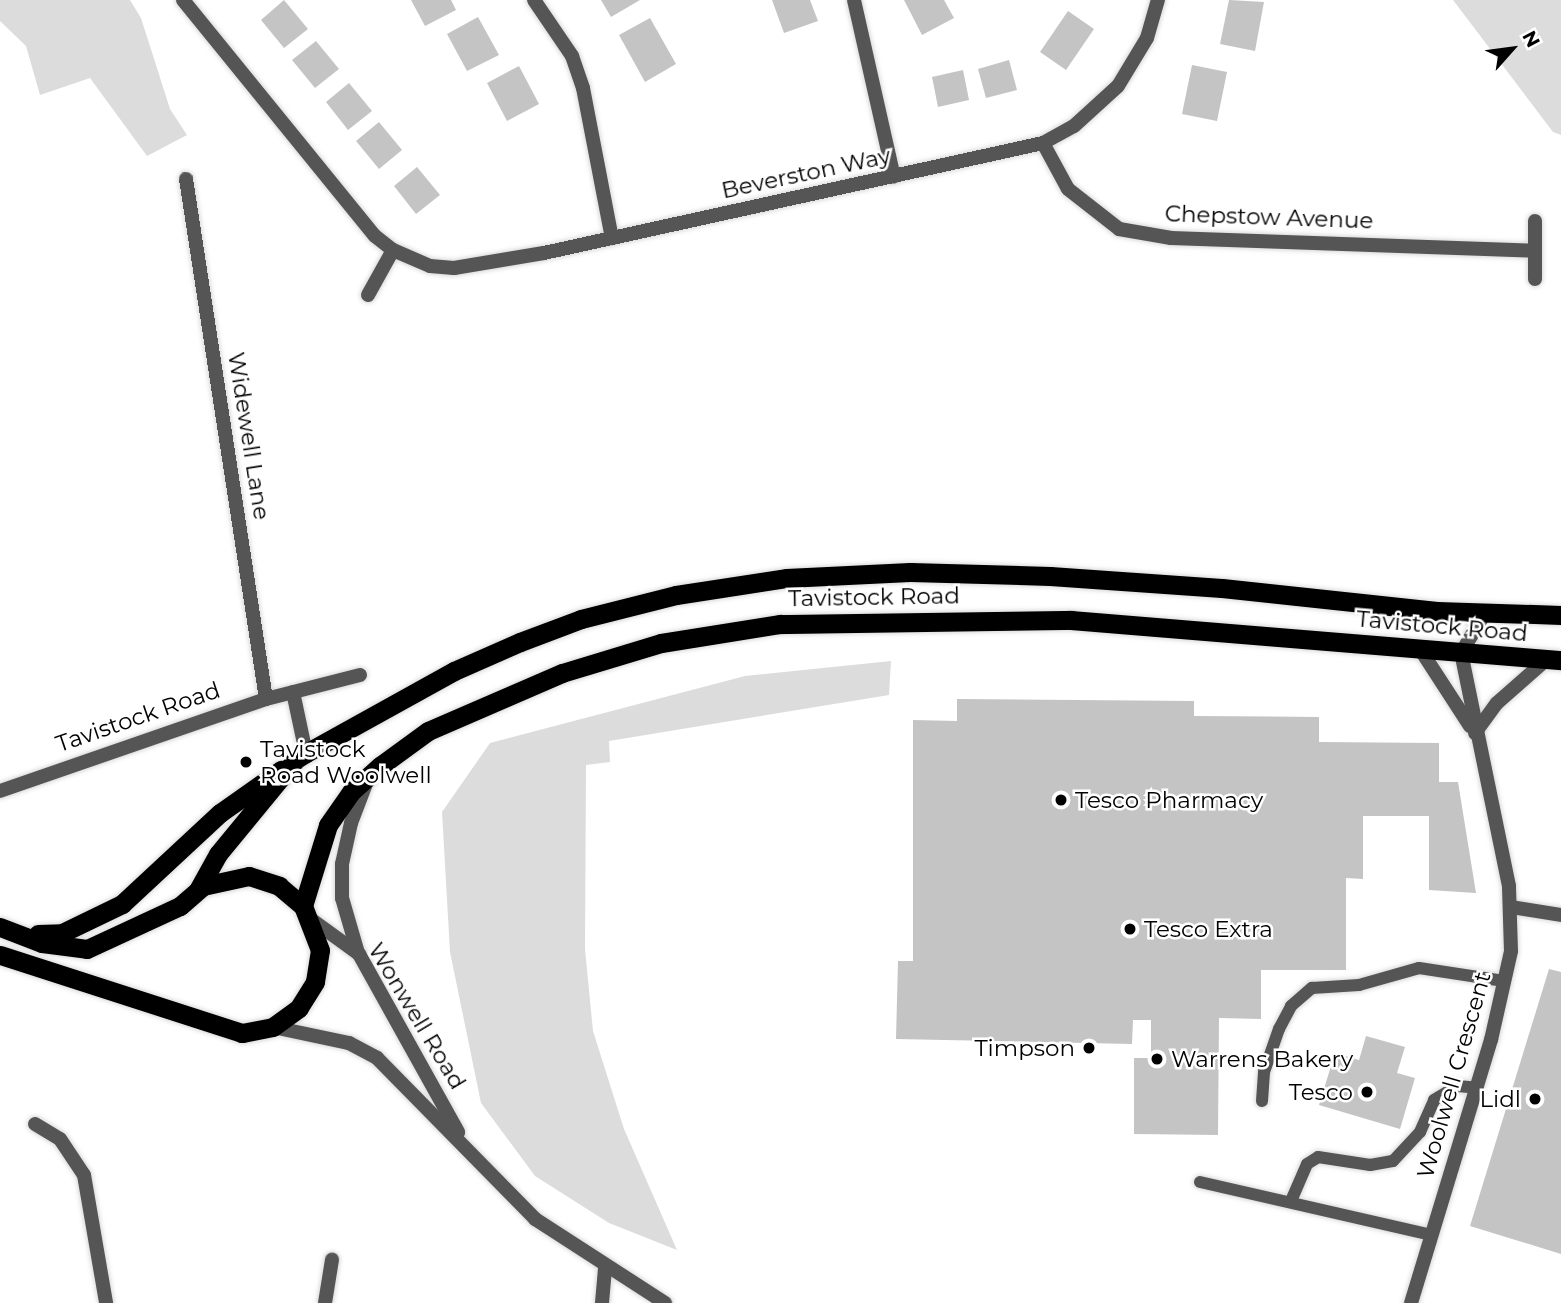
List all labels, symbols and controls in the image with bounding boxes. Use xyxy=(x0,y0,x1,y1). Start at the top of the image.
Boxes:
north arrow xyxy=(1477,14,1547,84)
text: N xyxy=(1517,27,1545,51)
street label: Beverston Way xyxy=(719,142,893,204)
street label: Chepstow Avenue xyxy=(1164,200,1374,234)
street label: Widewell Lane xyxy=(222,350,276,522)
street label: Tavistock Road xyxy=(788,582,960,612)
street label: Tavistock Road xyxy=(1355,605,1529,647)
street label: Tavistock Road xyxy=(52,676,224,758)
place label: Tavistock Road Woolwell xyxy=(260,735,432,789)
marker: Tavistock Road Woolwell xyxy=(238,754,254,770)
place label: Tesco Pharmacy xyxy=(1075,786,1263,814)
marker: Tesco Pharmacy xyxy=(1053,792,1069,808)
place label: Tesco Extra xyxy=(1144,915,1273,943)
marker: Tesco Extra xyxy=(1122,921,1138,937)
street label: Wonwell Road xyxy=(362,938,472,1094)
street label: Woolwell Crescent xyxy=(1411,969,1497,1181)
place label: Timpson xyxy=(974,1034,1075,1062)
marker: Timpson xyxy=(1081,1040,1097,1056)
place label: Warrens Bakery xyxy=(1171,1045,1353,1073)
marker: Warrens Bakery xyxy=(1149,1051,1165,1067)
place label: Tesco xyxy=(1289,1078,1353,1106)
marker: Tesco xyxy=(1359,1084,1375,1100)
place label: Lidl xyxy=(1479,1085,1521,1113)
marker: Lidl xyxy=(1527,1091,1543,1107)

